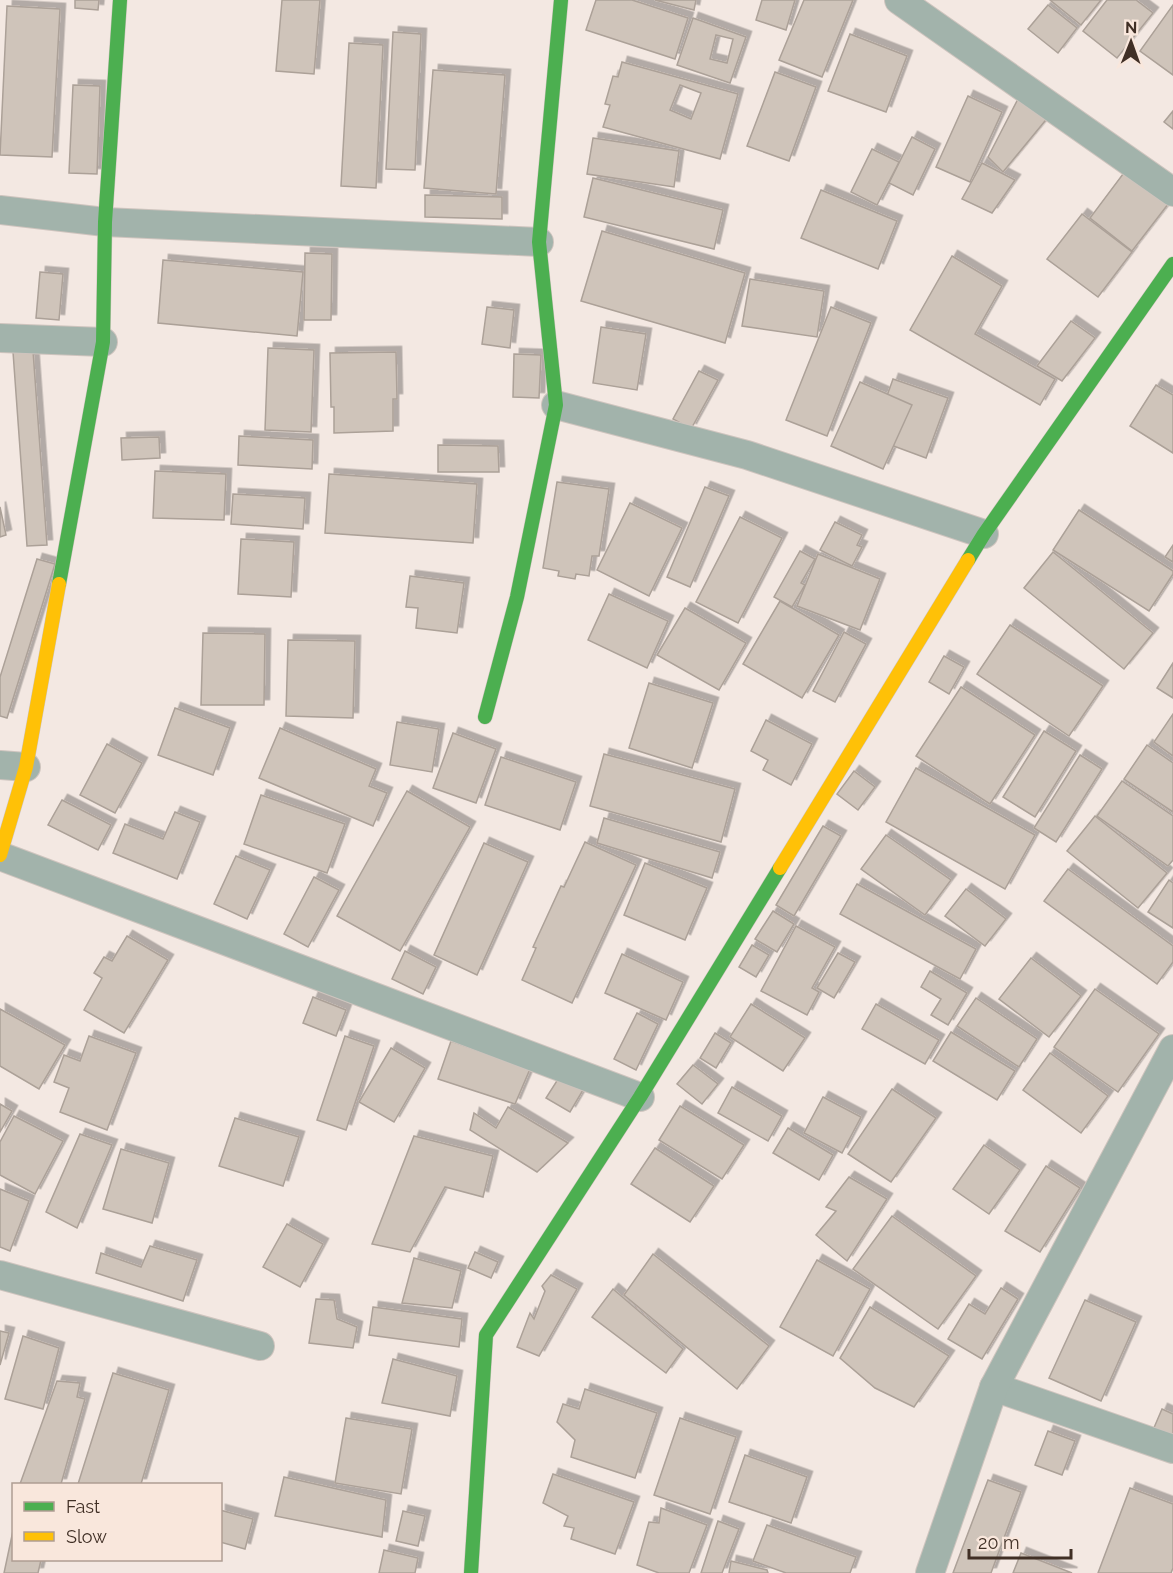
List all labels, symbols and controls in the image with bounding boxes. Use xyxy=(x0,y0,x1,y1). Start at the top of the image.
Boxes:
north arrow xyxy=(1101,12,1161,72)
text: N xyxy=(1125,18,1138,37)
legend xyxy=(12,1483,222,1561)
text: Fast xyxy=(66,1496,100,1517)
scale bar xyxy=(969,1522,1071,1560)
text: Slow xyxy=(66,1526,107,1547)
text: 20 m xyxy=(978,1532,1020,1553)

